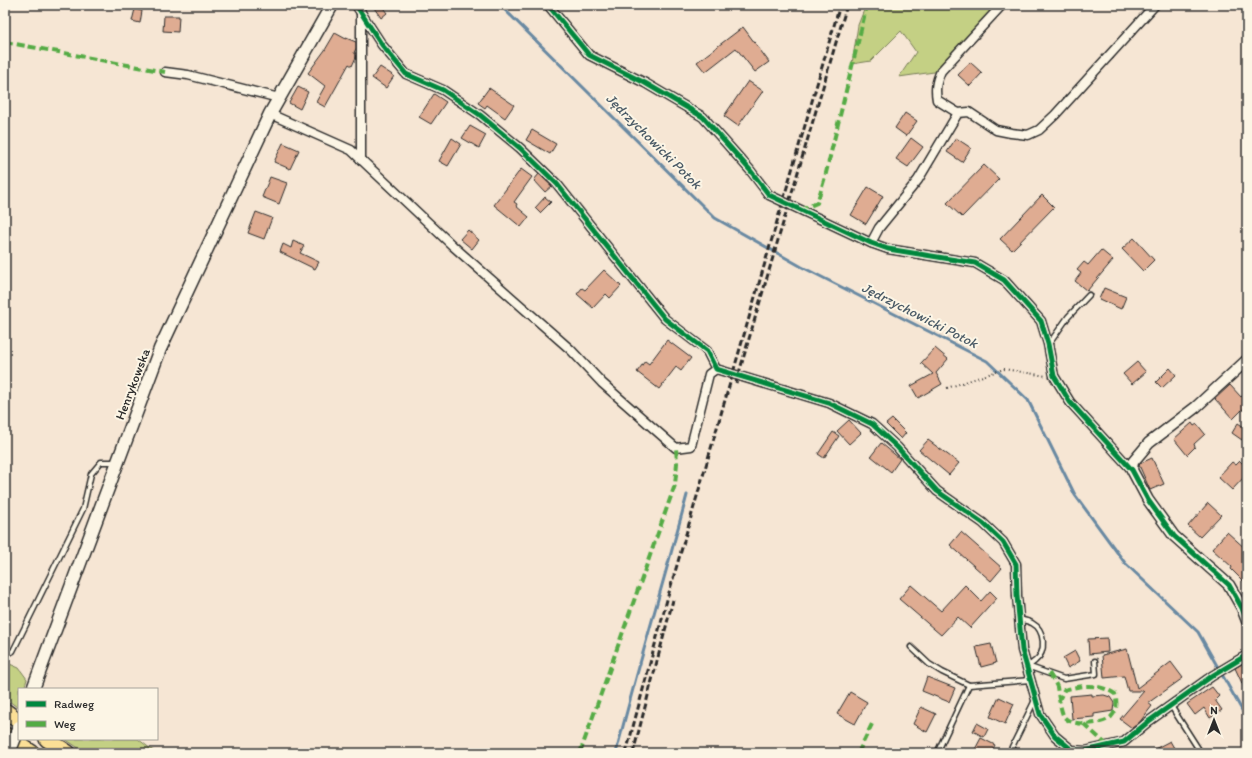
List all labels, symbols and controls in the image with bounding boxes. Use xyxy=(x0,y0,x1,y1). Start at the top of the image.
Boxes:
water label: Jędrzychowicki Potok xyxy=(602,90,705,193)
water label: Jędrzychowicki Potok xyxy=(859,279,981,352)
street label: Henrykowska xyxy=(112,346,153,422)
legend xyxy=(18,688,158,740)
text: Radweg xyxy=(54,697,95,711)
north arrow xyxy=(1194,700,1234,740)
text: N xyxy=(1210,704,1218,717)
text: Weg xyxy=(54,717,77,731)

